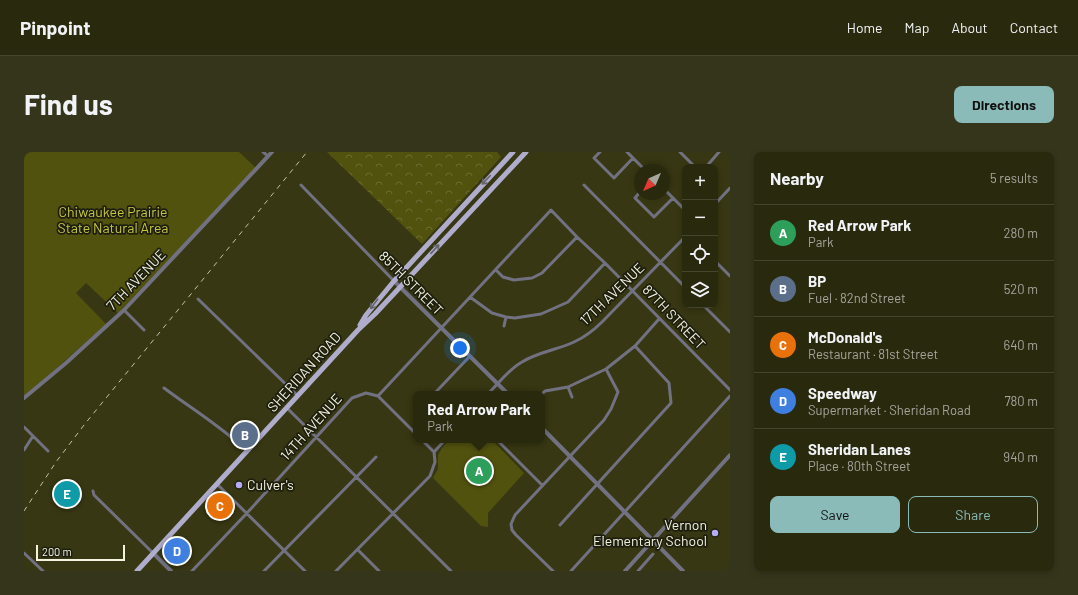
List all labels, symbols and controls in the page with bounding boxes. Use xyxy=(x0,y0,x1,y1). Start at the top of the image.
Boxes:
text: Pinpoint xyxy=(20,16,90,39)
text: Home xyxy=(847,19,883,36)
text: Map xyxy=(905,19,929,36)
text: About xyxy=(951,19,988,36)
text: Contact xyxy=(1010,19,1058,36)
button: Directions xyxy=(954,86,1054,123)
text: Find us xyxy=(24,87,113,121)
north arrow xyxy=(634,164,670,200)
map controls xyxy=(682,164,718,308)
button: + xyxy=(682,164,718,200)
text: Nearby xyxy=(770,168,824,188)
text: 5 results xyxy=(990,170,1038,186)
one-way arrow xyxy=(481,175,491,185)
button: − xyxy=(682,200,718,236)
park label: Chiwaukee Prairie State Natural Area xyxy=(58,203,169,236)
text: Red Arrow Park xyxy=(808,216,911,234)
text: A xyxy=(779,225,787,241)
text: 280 m xyxy=(1004,225,1038,241)
text: Park xyxy=(808,234,834,250)
button: locate xyxy=(682,236,718,272)
one-way arrow xyxy=(430,244,440,254)
street label: 7TH AVENUE xyxy=(102,246,169,314)
street label: 85TH STREET xyxy=(376,247,447,318)
street label: 17TH AVENUE xyxy=(576,259,647,329)
button: layers xyxy=(682,272,718,308)
text: BP xyxy=(808,272,826,290)
street label: 87TH STREET xyxy=(639,281,709,352)
text: B xyxy=(779,281,787,297)
text: 520 m xyxy=(1004,281,1038,297)
text: Fuel · 82nd Street xyxy=(808,290,906,306)
one-way arrow xyxy=(370,299,379,310)
street label: SHERIDAN ROAD xyxy=(263,328,344,415)
text: McDonald's xyxy=(808,328,882,346)
text: C xyxy=(779,337,787,353)
text: 640 m xyxy=(1003,337,1038,353)
your location xyxy=(450,338,470,358)
text: Restaurant · 81st Street xyxy=(808,346,938,362)
text: Speedway xyxy=(808,384,877,402)
street label: 14TH AVENUE xyxy=(276,390,345,464)
popup xyxy=(413,391,545,443)
text: D xyxy=(779,393,787,409)
text: 780 m xyxy=(1004,393,1038,409)
text: Red Arrow Park xyxy=(427,400,531,418)
text: Supermarket · Sheridan Road xyxy=(808,402,971,418)
text: Park xyxy=(427,418,453,434)
pin: B xyxy=(232,420,258,450)
text: Sheridan Lanes xyxy=(808,440,911,458)
text: E xyxy=(779,449,787,465)
text: 940 m xyxy=(1003,449,1038,465)
pin: A xyxy=(466,456,492,486)
text: Place · 80th Street xyxy=(808,458,911,474)
place label: Culver's xyxy=(247,476,294,493)
pin: E xyxy=(54,479,80,509)
marker: Culver's xyxy=(234,480,244,490)
pin: C xyxy=(207,491,233,521)
button: Save xyxy=(770,496,900,533)
button: Share xyxy=(908,496,1038,533)
place label: Vernon Elementary School xyxy=(593,516,707,549)
marker: Vernon Elementary School xyxy=(710,528,720,538)
pin: D xyxy=(164,536,190,566)
scale bar xyxy=(36,543,125,562)
text: 200 m xyxy=(42,545,72,558)

